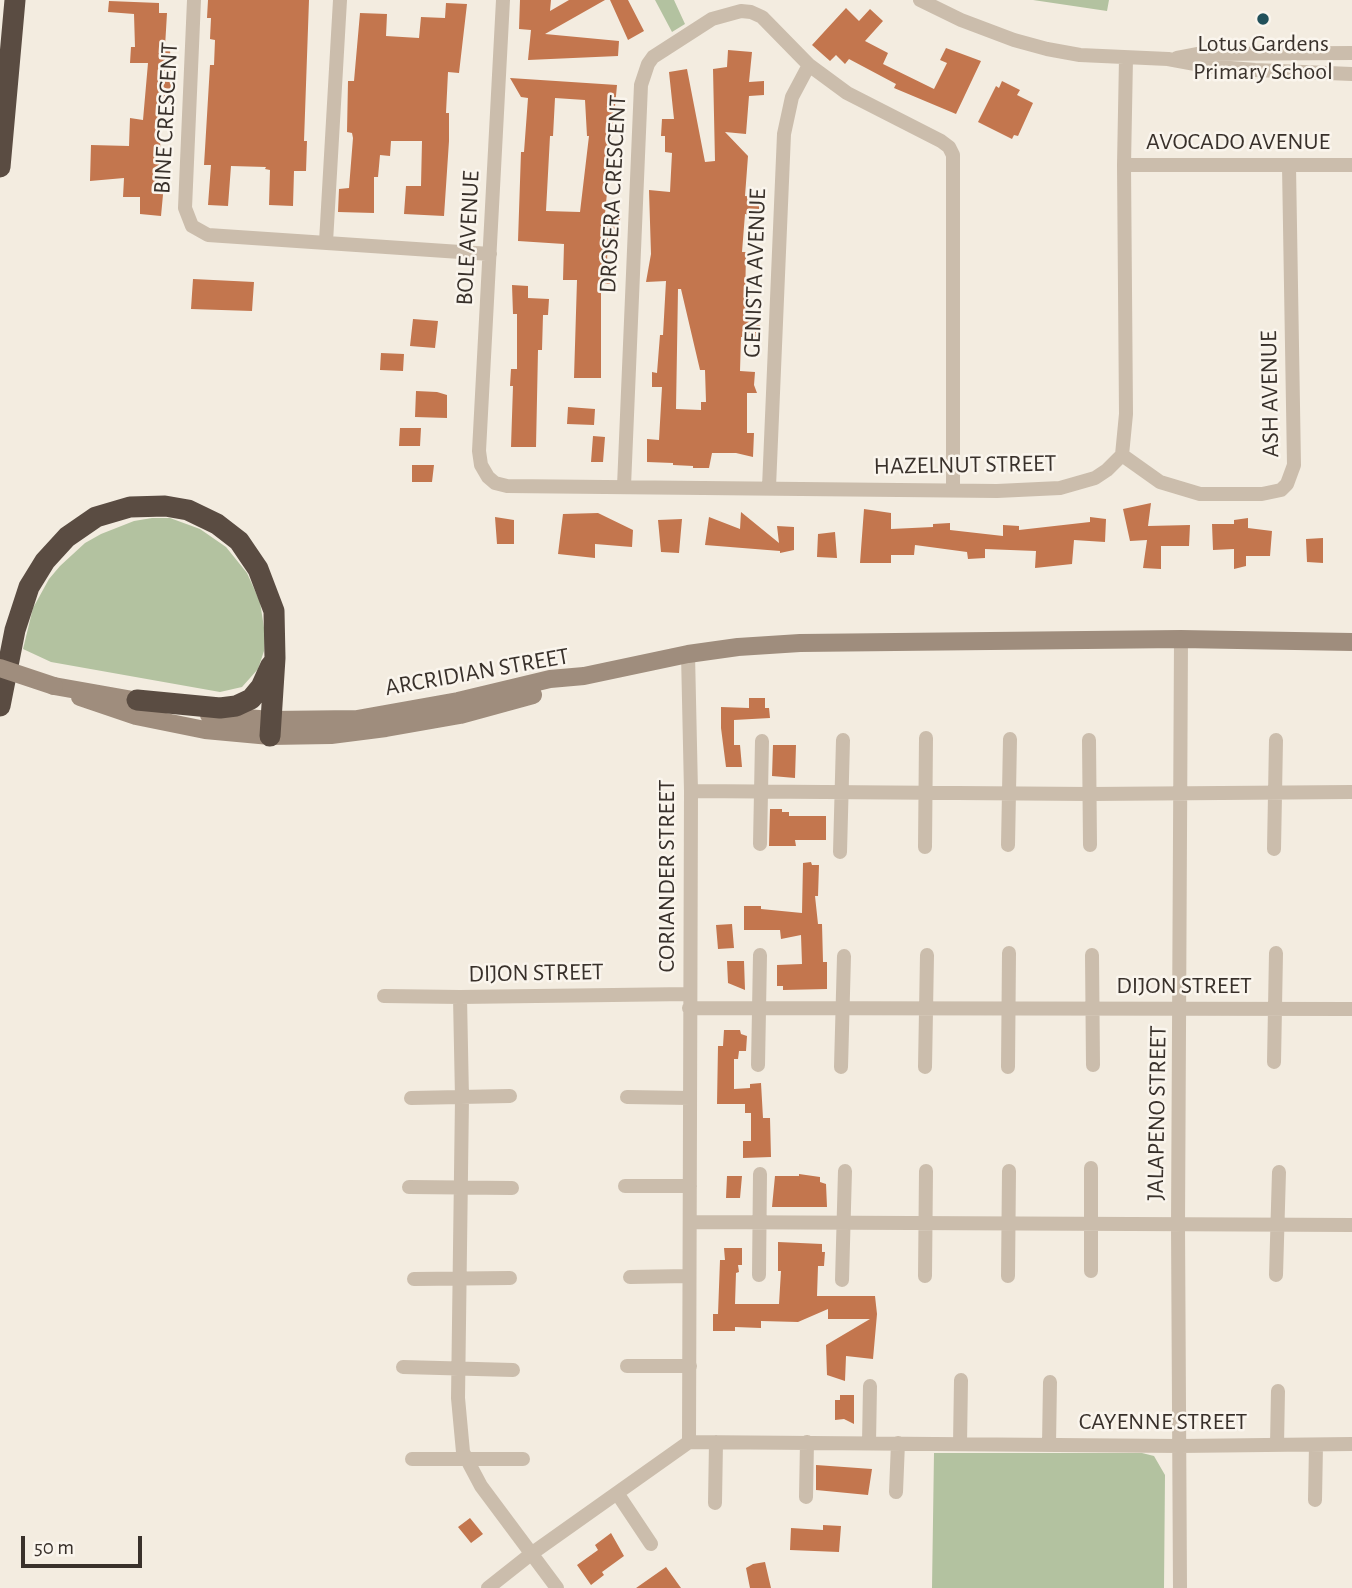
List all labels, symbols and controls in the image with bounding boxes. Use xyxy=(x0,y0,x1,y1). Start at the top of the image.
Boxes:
marker: Lotus Gardens Primary School xyxy=(1255,11,1271,27)
place label: Lotus Gardens Primary School xyxy=(1193,30,1333,86)
street label: BINE CRESCENT xyxy=(148,41,184,195)
street label: DROSERA CRESCENT xyxy=(593,94,633,294)
street label: AVOCADO AVENUE xyxy=(1146,128,1330,156)
street label: BOLE AVENUE xyxy=(450,170,486,306)
street label: GENISTA AVENUE xyxy=(738,188,772,358)
street label: ASH AVENUE xyxy=(1254,330,1286,458)
street label: HAZELNUT STREET xyxy=(873,449,1057,481)
street label: ARCRIDIAN STREET xyxy=(383,642,571,702)
street label: CORIANDER STREET xyxy=(653,780,681,972)
street label: DIJON STREET xyxy=(468,957,604,989)
street label: DIJON STREET xyxy=(1116,972,1252,1000)
street label: JALAPENO STREET xyxy=(1141,1025,1173,1201)
street label: CAYENNE STREET xyxy=(1079,1408,1247,1436)
scale bar xyxy=(24,1522,145,1566)
text: 50 m xyxy=(34,1537,74,1558)

